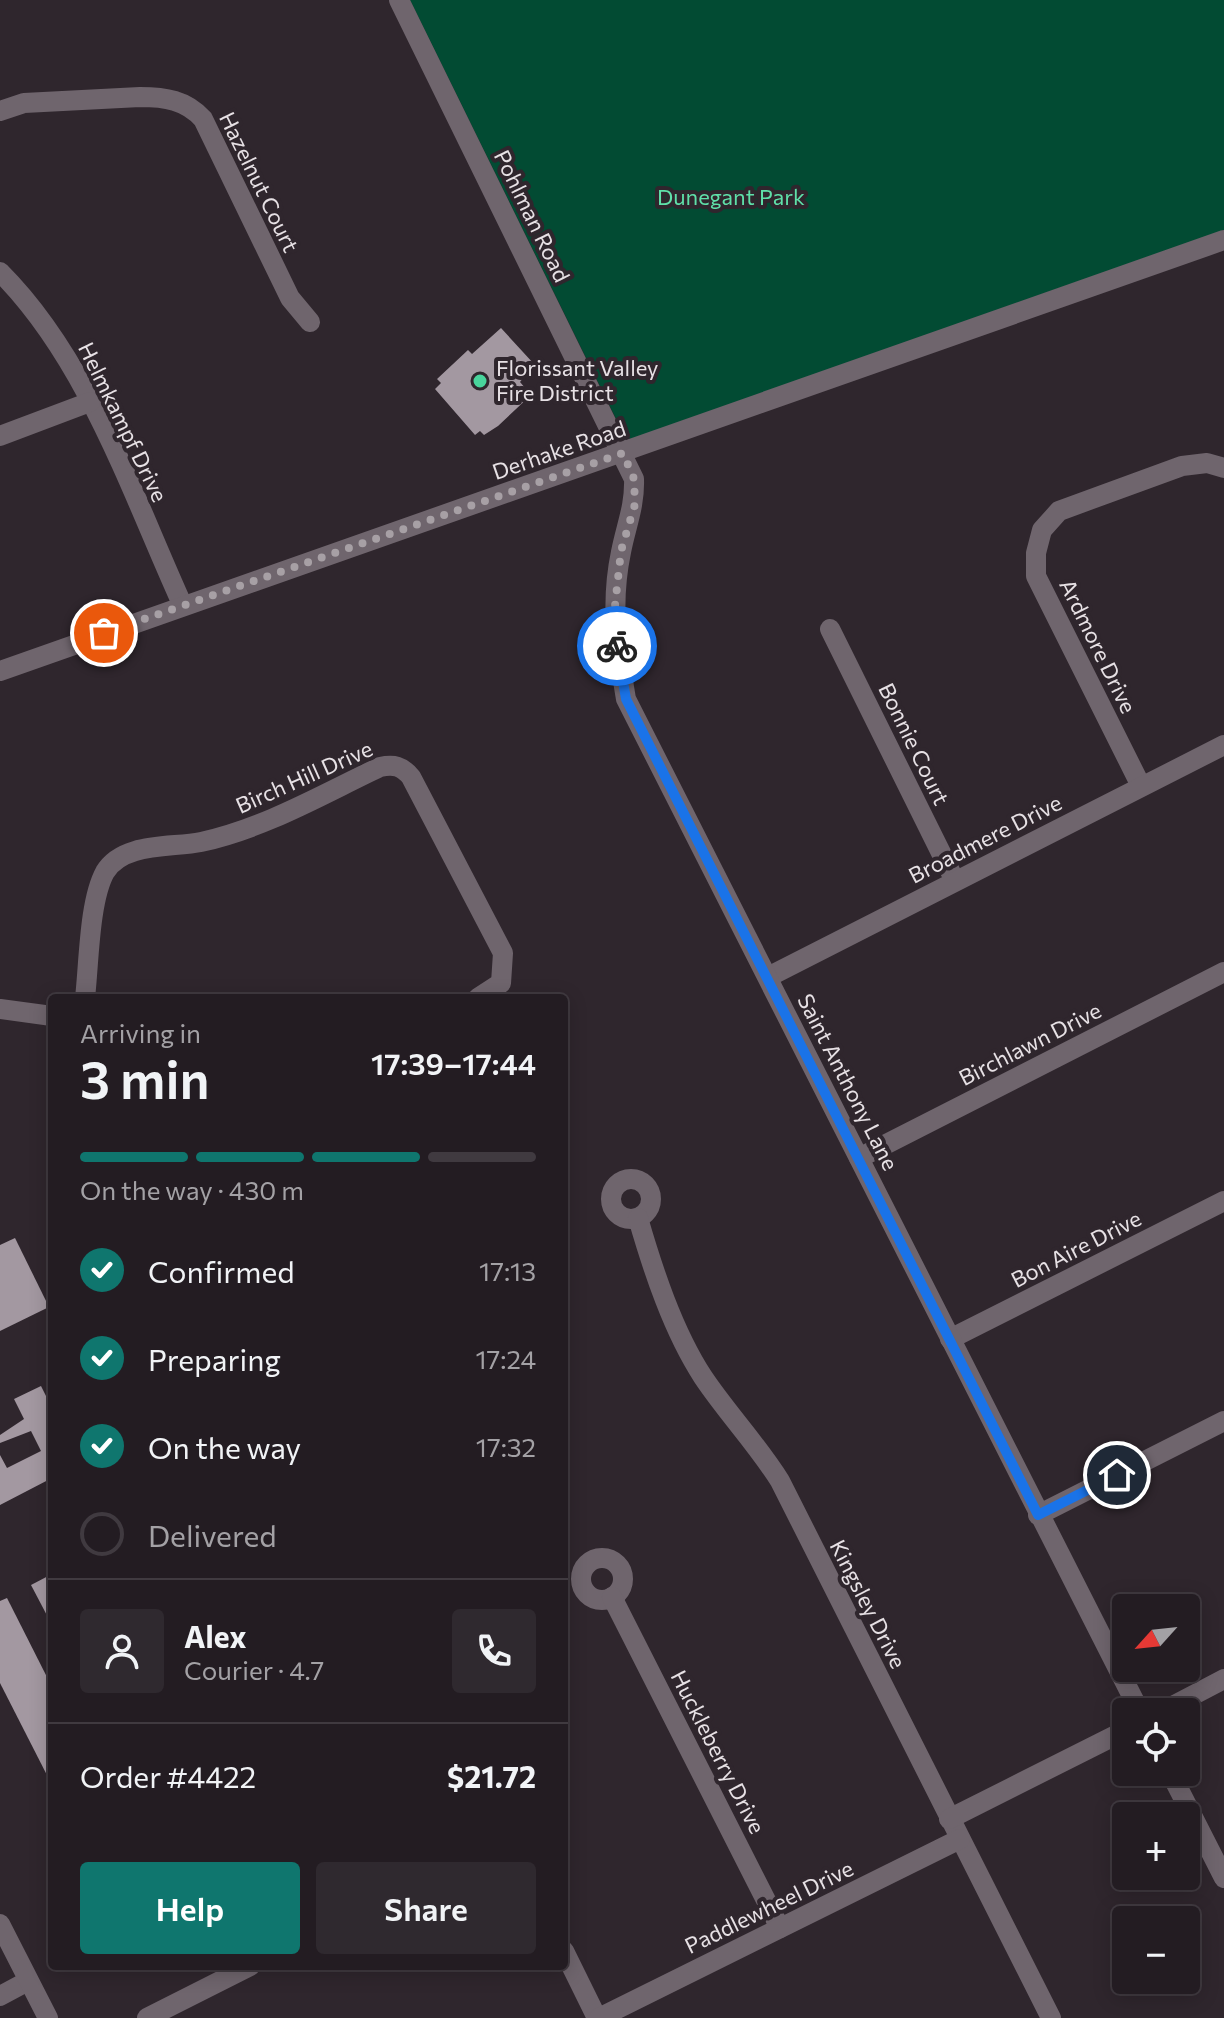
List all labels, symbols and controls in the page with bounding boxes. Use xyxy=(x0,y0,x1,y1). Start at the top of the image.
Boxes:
street label: Hazelnut Court xyxy=(214,107,305,256)
street label: Pohlman Road xyxy=(489,145,576,286)
park label: Dunegant Park xyxy=(657,183,805,210)
street label: Helmkampf Drive xyxy=(73,337,174,506)
place label: Florissant Valley Fire District xyxy=(496,354,658,406)
marker: Florissant Valley Fire District xyxy=(471,372,489,390)
street label: Derhake Road xyxy=(489,414,629,485)
street label: Ardmore Drive xyxy=(1054,574,1143,717)
pin xyxy=(70,599,138,667)
courier xyxy=(577,606,657,686)
icon: bag xyxy=(82,611,126,655)
icon: bike xyxy=(595,624,639,668)
street label: Bonnie Court xyxy=(873,678,956,809)
street label: Birch Hill Drive xyxy=(231,734,376,819)
street label: Broadmere Drive xyxy=(904,788,1066,889)
street label: Saint Anthony Lane xyxy=(792,989,905,1175)
street label: Birchlawn Drive xyxy=(954,996,1105,1091)
text: Arriving in xyxy=(80,1017,201,1048)
text: 17:39–17:44 xyxy=(371,1044,536,1081)
text: 3 min xyxy=(80,1046,209,1110)
text: On the way · 430 m xyxy=(80,1174,304,1205)
street label: Bon Aire Drive xyxy=(1006,1204,1145,1293)
icon: check xyxy=(80,1248,124,1292)
text: Confirmed xyxy=(148,1252,295,1289)
text: 17:13 xyxy=(479,1255,536,1286)
icon: check xyxy=(80,1336,124,1380)
text: Preparing xyxy=(148,1340,281,1377)
text: 17:24 xyxy=(475,1343,536,1374)
icon: check xyxy=(80,1424,124,1468)
text: On the way xyxy=(148,1428,301,1465)
text: 17:32 xyxy=(476,1431,536,1462)
pin xyxy=(1083,1441,1151,1509)
icon: home xyxy=(1095,1453,1139,1497)
text: Delivered xyxy=(148,1516,277,1553)
street label: Kingsley Drive xyxy=(824,1535,912,1673)
north arrow xyxy=(1112,1594,1200,1682)
map controls xyxy=(1112,1594,1200,1994)
button: person xyxy=(80,1609,164,1693)
button: phone xyxy=(452,1609,536,1693)
text: Alex xyxy=(184,1617,247,1654)
text: Courier · 4.7 xyxy=(184,1654,324,1685)
street label: Huckleberry Drive xyxy=(666,1666,771,1838)
button: locate xyxy=(1112,1698,1200,1786)
text: Order #4422 xyxy=(80,1757,256,1794)
text: $21.72 xyxy=(447,1757,536,1794)
button: + xyxy=(1112,1802,1200,1890)
street label: Paddlewheel Drive xyxy=(680,1854,857,1959)
button: Help xyxy=(80,1862,300,1954)
button: Share xyxy=(316,1862,536,1954)
button: − xyxy=(1112,1906,1200,1994)

